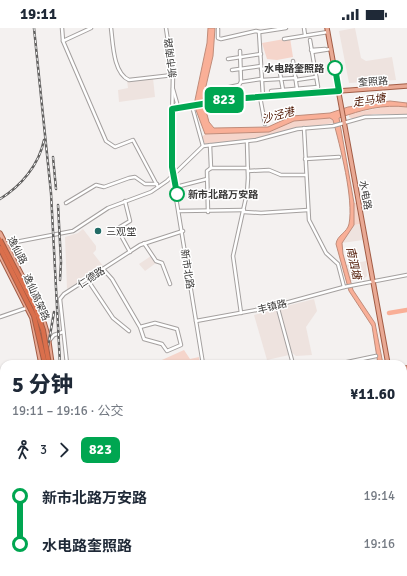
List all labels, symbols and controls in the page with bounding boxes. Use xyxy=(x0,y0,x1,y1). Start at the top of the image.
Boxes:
text: 19:11 xyxy=(20,5,57,23)
street label: 新市南路 xyxy=(163,37,179,78)
marker: 水电路奎照路 xyxy=(327,60,343,76)
place label: 水电路奎照路 xyxy=(264,63,325,75)
street label: 奎照路 xyxy=(358,75,388,89)
line badge: 823 xyxy=(201,87,247,113)
text: 823 xyxy=(213,91,235,108)
water label: 走马塘 xyxy=(352,91,388,109)
water label: 沙泾港 xyxy=(261,104,298,126)
street label: 水电路 xyxy=(357,179,374,211)
marker: 新市北路万安路 xyxy=(169,186,185,202)
place label: 新市北路万安路 xyxy=(188,189,259,201)
marker: 三观堂 xyxy=(93,226,103,236)
place label: 三观堂 xyxy=(106,226,136,238)
street label: 逸仙路 xyxy=(5,234,29,267)
water label: 南泗塘 xyxy=(343,246,364,283)
street label: 新市北路 xyxy=(178,248,196,290)
street label: 仁德路 xyxy=(76,265,107,291)
street label: 逸仙高架路 xyxy=(20,272,52,323)
street label: 丰镇路 xyxy=(256,298,288,316)
text: 5 分钟 xyxy=(12,371,73,398)
text: ¥11.60 xyxy=(350,385,395,403)
text: 19:11 – 19:16 · 公交 xyxy=(12,403,123,419)
icon: walk xyxy=(12,439,34,461)
icon: forward xyxy=(53,439,75,461)
text: 823 xyxy=(89,441,112,458)
text: 3 xyxy=(40,442,47,458)
text: 19:14 xyxy=(363,488,395,504)
text: 新市北路万安路 xyxy=(42,489,147,507)
text: 19:16 xyxy=(363,536,395,552)
text: 水电路奎照路 xyxy=(42,537,132,555)

